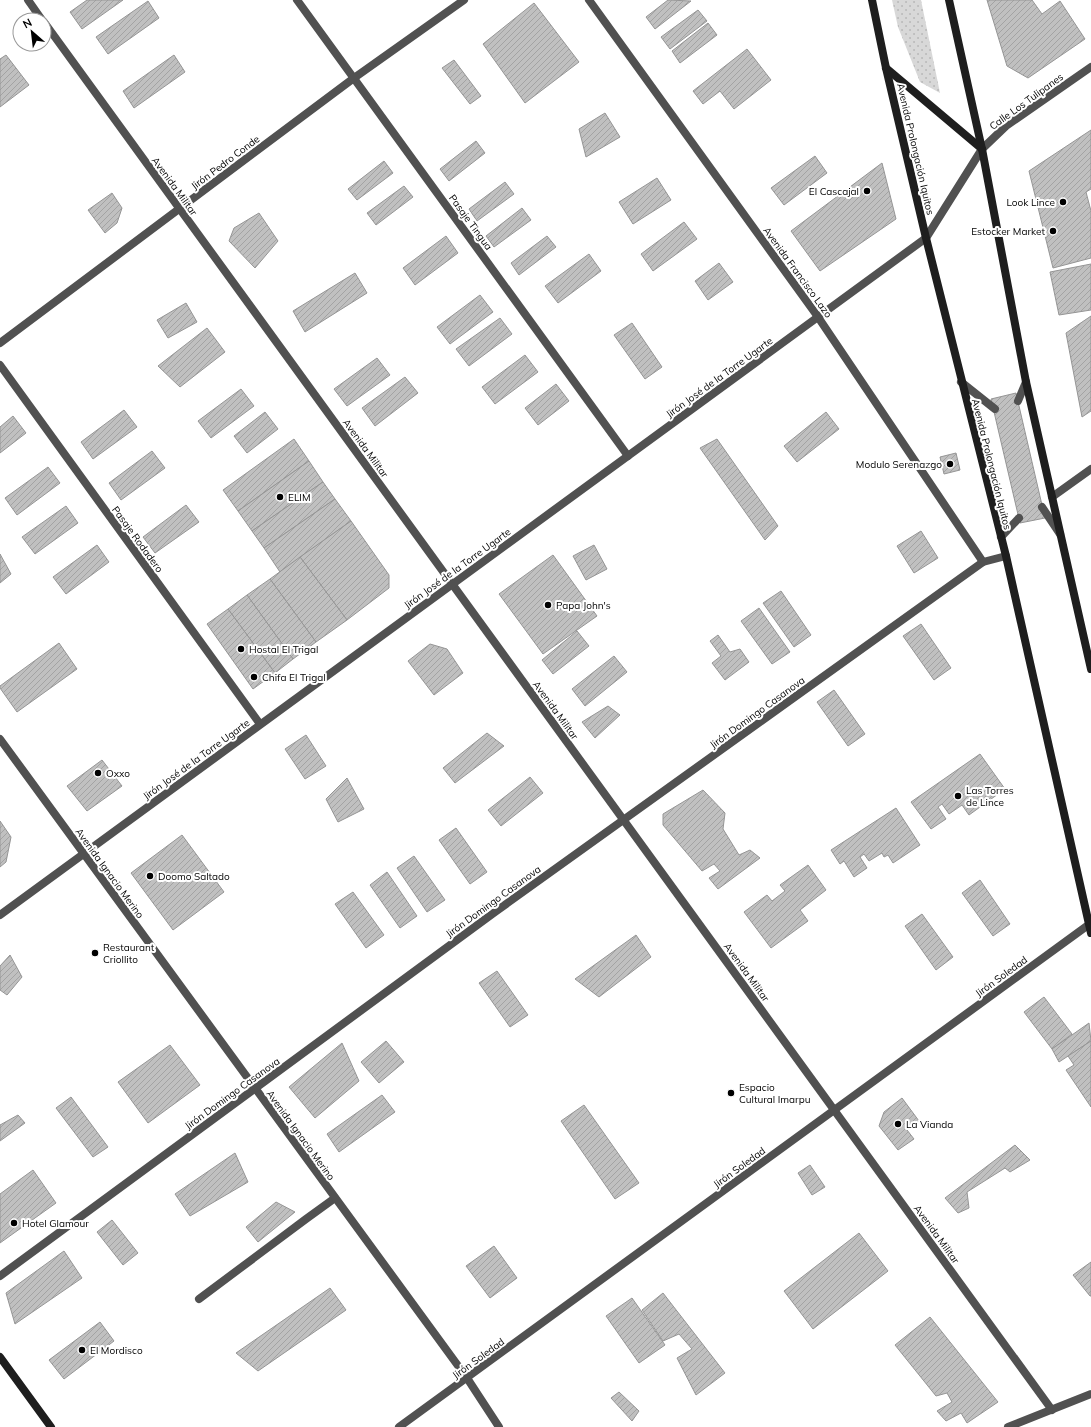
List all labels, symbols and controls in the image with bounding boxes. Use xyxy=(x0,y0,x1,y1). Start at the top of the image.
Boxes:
north arrow xyxy=(12,12,52,52)
text: N xyxy=(20,15,34,31)
street label: Calle Los Tulipanes xyxy=(987,70,1066,133)
street label: Avenida Prolongación Iquitos xyxy=(894,82,937,216)
street label: Jirón Pedro Conde xyxy=(188,132,262,192)
street label: Avenida Militar xyxy=(149,154,200,219)
place label: El Cascajal xyxy=(809,185,859,198)
marker: El Cascajal xyxy=(862,186,872,196)
street label: Pasaje Tingua xyxy=(446,192,495,253)
place label: Look Lince xyxy=(1006,196,1055,209)
marker: Look Lince xyxy=(1058,197,1068,207)
street label: Avenida Francisco Lazo xyxy=(760,224,835,321)
place label: Estocker Market xyxy=(971,225,1045,238)
marker: Estocker Market xyxy=(1048,226,1058,236)
street label: Jirón José de la Torre Ugarte xyxy=(663,334,775,421)
street label: Avenida Prolongación Iquitos xyxy=(969,397,1014,531)
street label: Avenida Militar xyxy=(340,416,391,481)
place label: Modulo Serenazgo xyxy=(856,458,942,471)
marker: Modulo Serenazgo xyxy=(945,459,955,469)
place label: ELIM xyxy=(288,491,311,504)
marker: ELIM xyxy=(275,492,285,502)
street label: Pasaje Rodadero xyxy=(109,504,166,575)
street label: Jirón José de la Torre Ugarte xyxy=(401,525,513,612)
place label: Papa John's xyxy=(556,599,611,612)
marker: Papa John's xyxy=(543,600,553,610)
place label: Hostal El Trigal xyxy=(249,643,318,656)
marker: Hostal El Trigal xyxy=(236,644,246,654)
place label: Chifa El Trigal xyxy=(262,671,326,684)
marker: Chifa El Trigal xyxy=(249,672,259,682)
street label: Jirón Domingo Casanova xyxy=(707,674,807,751)
street label: Avenida Militar xyxy=(530,678,581,743)
street label: Jirón José de la Torre Ugarte xyxy=(140,716,252,803)
place label: Oxxo xyxy=(106,767,130,780)
marker: Oxxo xyxy=(93,768,103,778)
place label: Las Torres de Lince xyxy=(966,784,1014,809)
marker: Las Torres de Lince xyxy=(953,791,963,801)
street label: Avenida Ignacio Merino xyxy=(72,826,147,921)
street label: Jirón Domingo Casanova xyxy=(443,863,543,940)
place label: Doomo Saltado xyxy=(158,870,230,883)
marker: Doomo Saltado xyxy=(145,871,155,881)
street label: Avenida Militar xyxy=(721,940,772,1005)
place label: Restaurant Criollito xyxy=(103,941,155,966)
marker: Restaurant Criollito xyxy=(90,948,100,958)
street label: Jirón Soledad xyxy=(973,953,1030,1000)
street label: Jirón Domingo Casanova xyxy=(182,1055,282,1132)
place label: Espacio Cultural Imarpu xyxy=(739,1081,811,1106)
street label: Avenida Ignacio Merino xyxy=(263,1088,338,1183)
marker: Espacio Cultural Imarpu xyxy=(726,1088,736,1098)
place label: La Vianda xyxy=(906,1118,953,1131)
marker: La Vianda xyxy=(893,1119,903,1129)
street label: Jirón Soledad xyxy=(711,1144,768,1191)
street label: Avenida Militar xyxy=(911,1202,962,1267)
place label: Hotel Glamour xyxy=(22,1217,89,1230)
marker: Hotel Glamour xyxy=(9,1218,19,1228)
street label: Jirón Soledad xyxy=(450,1335,507,1382)
place label: El Mordisco xyxy=(90,1344,143,1357)
marker: El Mordisco xyxy=(77,1345,87,1355)

